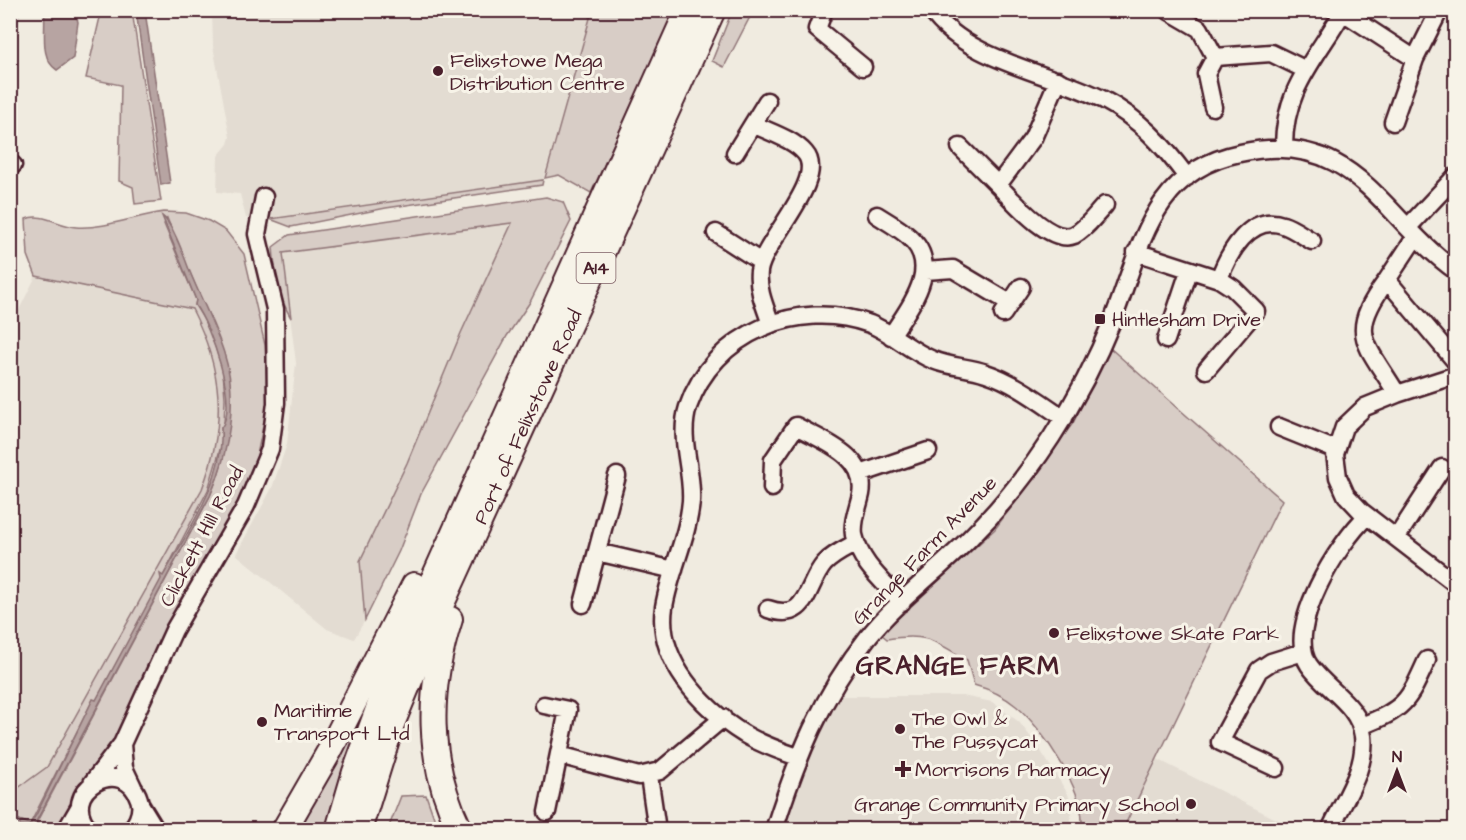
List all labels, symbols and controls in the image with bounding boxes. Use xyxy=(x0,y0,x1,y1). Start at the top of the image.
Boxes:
place label: Felixstowe Mega Distribution Centre xyxy=(450,47,625,98)
marker: Felixstowe Mega Distribution Centre xyxy=(431,64,445,78)
road number: A14 xyxy=(576,253,616,283)
street label: Port of Felixstowe Road xyxy=(467,305,589,529)
place label: Hintlesham Drive xyxy=(1112,306,1261,334)
marker: Hintlesham Drive xyxy=(1093,312,1107,326)
street label: Clickett Hill Road xyxy=(153,461,251,612)
street label: Grange Farm Avenue xyxy=(846,470,1004,632)
place label: Felixstowe Skate Park xyxy=(1066,620,1279,648)
marker: Felixstowe Skate Park xyxy=(1047,626,1061,640)
district label: GRANGE FARM xyxy=(856,648,1060,684)
place label: Maritime Transport Ltd xyxy=(274,697,409,748)
place label: The Owl & The Pussycat xyxy=(912,705,1038,757)
marker: Maritime Transport Ltd xyxy=(255,715,269,729)
marker: The Owl & The Pussycat xyxy=(893,722,907,736)
north arrow xyxy=(1367,741,1427,801)
text: N xyxy=(1392,746,1402,768)
place label: Morrisons Pharmacy xyxy=(915,756,1110,785)
marker: Morrisons Pharmacy xyxy=(896,762,910,776)
place label: Grange Community Primary School xyxy=(854,791,1179,820)
marker: Grange Community Primary School xyxy=(1184,797,1198,811)

